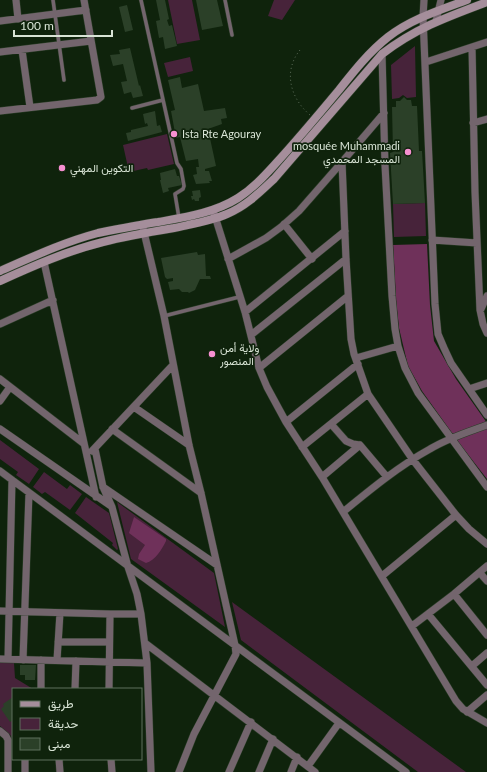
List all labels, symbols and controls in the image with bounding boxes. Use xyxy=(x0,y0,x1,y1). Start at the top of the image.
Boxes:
scale bar xyxy=(14,12,112,38)
text: 100 m xyxy=(20,18,54,33)
place label: Ista Rte Agouray xyxy=(182,127,261,140)
marker: Ista Rte Agouray xyxy=(169,129,179,139)
place label: mosquée Muhammadi المسجد المحمدي xyxy=(293,139,400,169)
marker: mosquée Muhammadi المسجد المحمدي xyxy=(403,147,413,157)
place label: التكوين المهني xyxy=(70,161,133,178)
marker: التكوين المهني xyxy=(57,163,67,173)
place label: ولاية أمن المنصور xyxy=(219,341,260,368)
marker: ولاية أمن المنصور xyxy=(207,349,217,359)
legend xyxy=(12,688,142,760)
text: طريق xyxy=(48,696,74,712)
text: حديقة xyxy=(48,716,78,731)
text: مبنى xyxy=(48,736,70,752)

